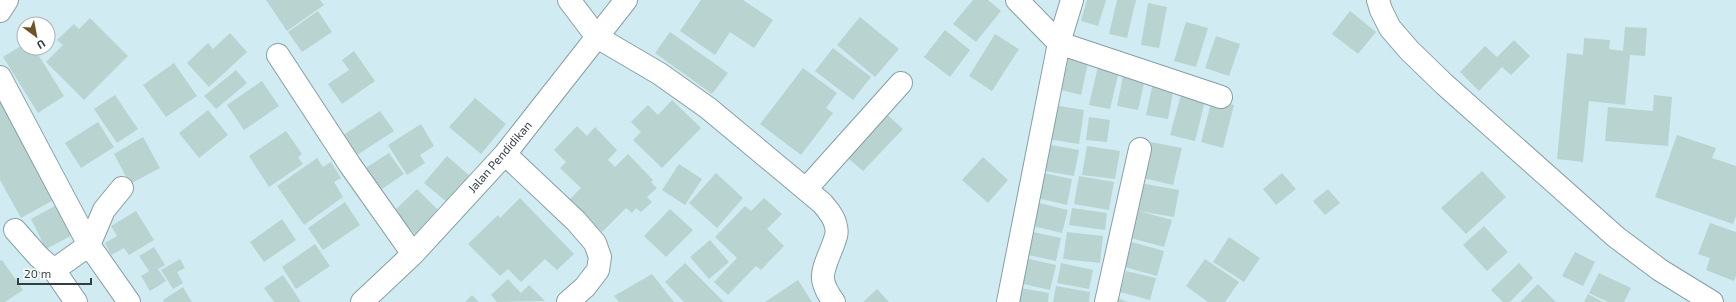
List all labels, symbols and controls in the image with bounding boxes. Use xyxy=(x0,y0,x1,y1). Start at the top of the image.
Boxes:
north arrow xyxy=(16,16,56,56)
text: U xyxy=(35,37,48,52)
street label: Jalan Pendidikan xyxy=(464,118,534,195)
scale bar xyxy=(18,260,91,286)
text: 20 m xyxy=(24,266,51,280)

